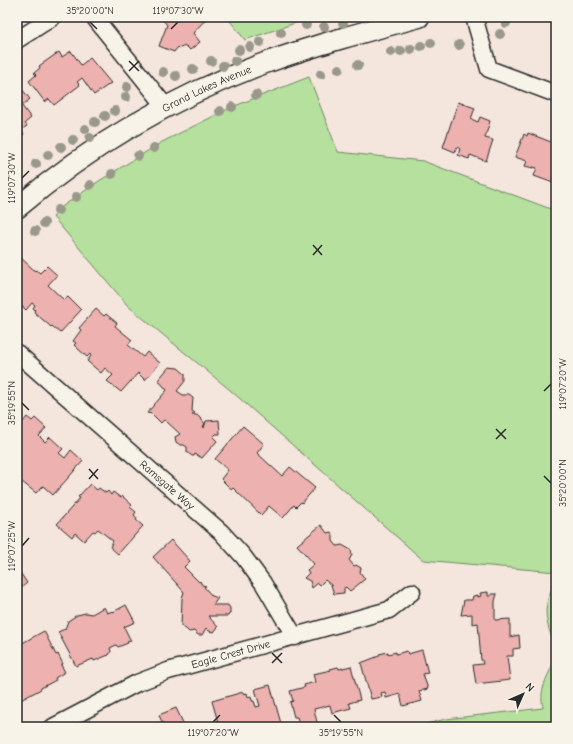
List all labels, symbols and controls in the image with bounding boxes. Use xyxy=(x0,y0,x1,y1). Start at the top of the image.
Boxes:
text: 35°20'00"N xyxy=(66,5,114,17)
text: 119°07'30"W xyxy=(152,5,204,17)
street label: Grand Lakes Avenue xyxy=(160,62,253,115)
text: 119°07'30"W xyxy=(6,152,18,204)
text: 119°07'20"W xyxy=(557,358,569,410)
text: 35°19'55"N xyxy=(6,381,18,425)
street label: Ramsgate Way xyxy=(137,457,198,513)
text: 35°20'00"N xyxy=(557,459,569,507)
text: 119°07'25"W xyxy=(6,520,18,571)
street label: Eagle Crest Drive xyxy=(190,637,272,671)
north arrow xyxy=(503,674,543,714)
text: N xyxy=(523,680,537,694)
text: 119°07'20"W xyxy=(187,727,239,739)
text: 35°19'55"N xyxy=(319,727,363,739)

